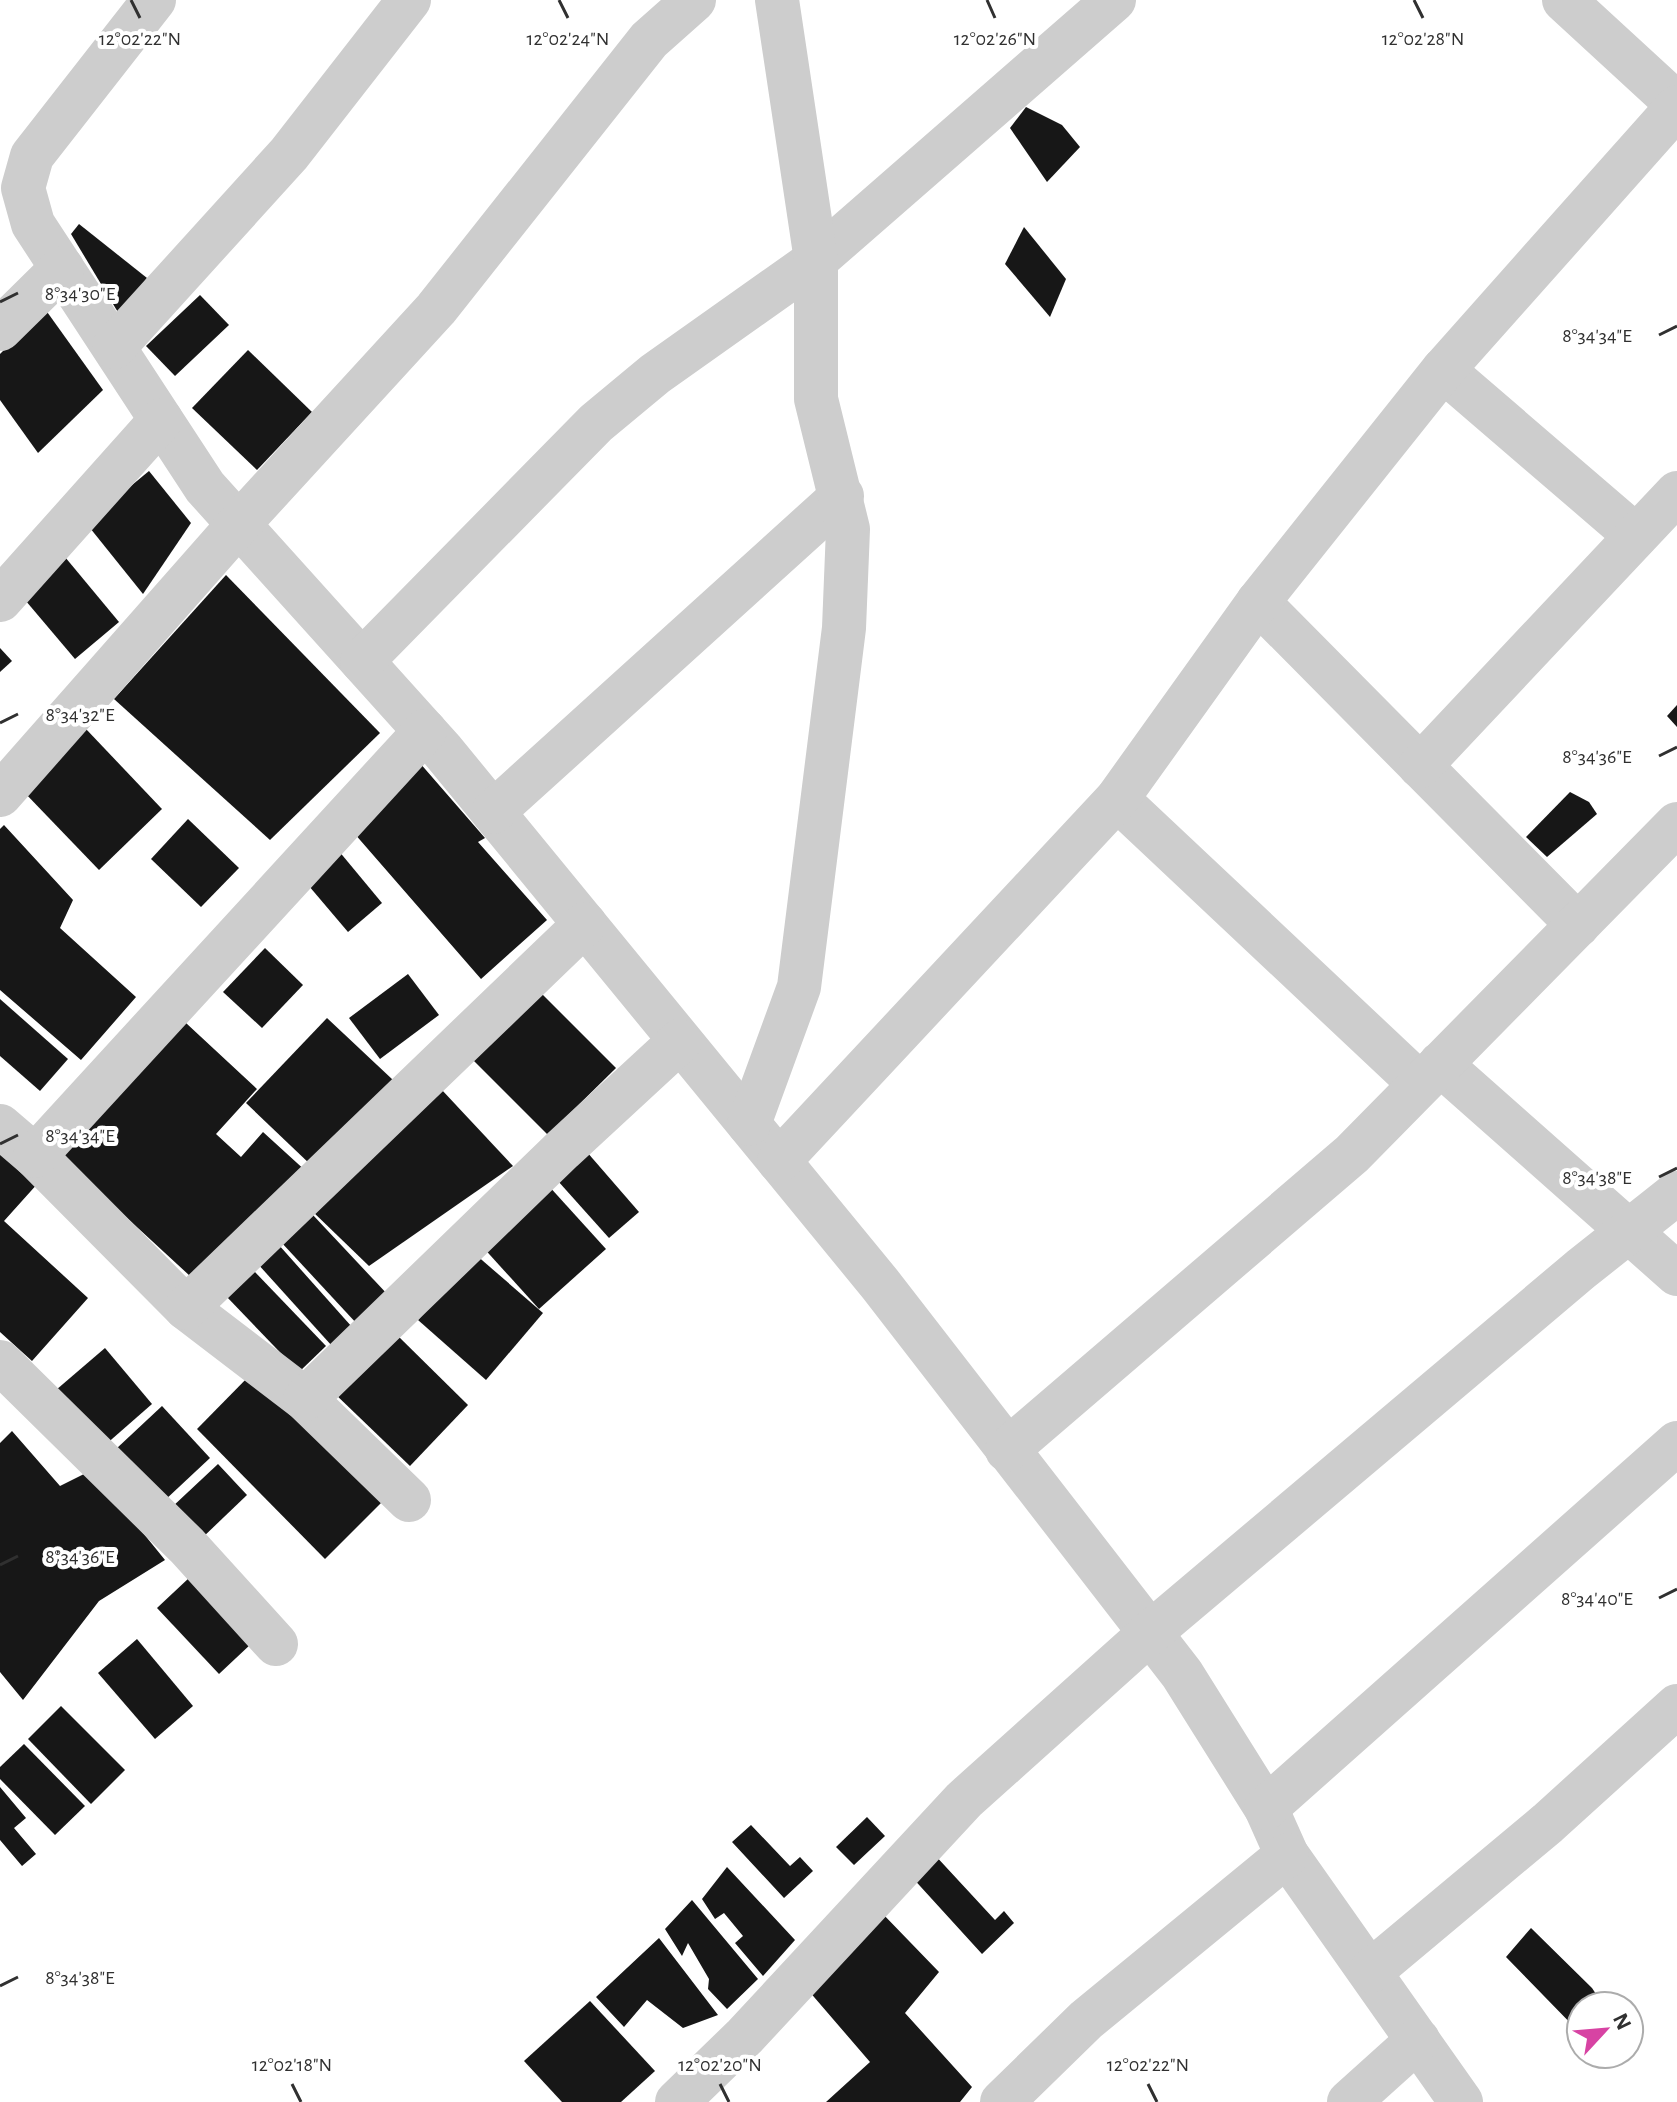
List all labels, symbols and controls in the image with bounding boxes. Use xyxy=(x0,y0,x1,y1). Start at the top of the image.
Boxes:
text: 12°02'22"N xyxy=(99,29,181,49)
text: 12°02'24"N xyxy=(527,29,609,49)
text: 12°02'26"N xyxy=(954,29,1036,49)
text: 12°02'28"N xyxy=(1382,29,1464,49)
text: 8°34'30"E xyxy=(45,284,116,304)
text: 8°34'34"E xyxy=(1562,326,1632,346)
text: 8°34'32"E xyxy=(45,705,115,725)
text: 8°34'36"E xyxy=(1562,747,1632,767)
text: 8°34'34"E xyxy=(45,1126,115,1146)
text: 8°34'38"E xyxy=(1562,1168,1632,1188)
text: 8°34'36"E xyxy=(45,1547,115,1567)
text: 8°34'40"E xyxy=(1561,1589,1633,1609)
text: 8°34'38"E xyxy=(45,1968,115,1988)
north arrow xyxy=(1565,1990,1645,2070)
text: N xyxy=(1609,2010,1635,2033)
text: 12°02'18"N xyxy=(252,2055,332,2075)
text: 12°02'20"N xyxy=(678,2055,762,2075)
text: 12°02'22"N xyxy=(1107,2055,1189,2075)

